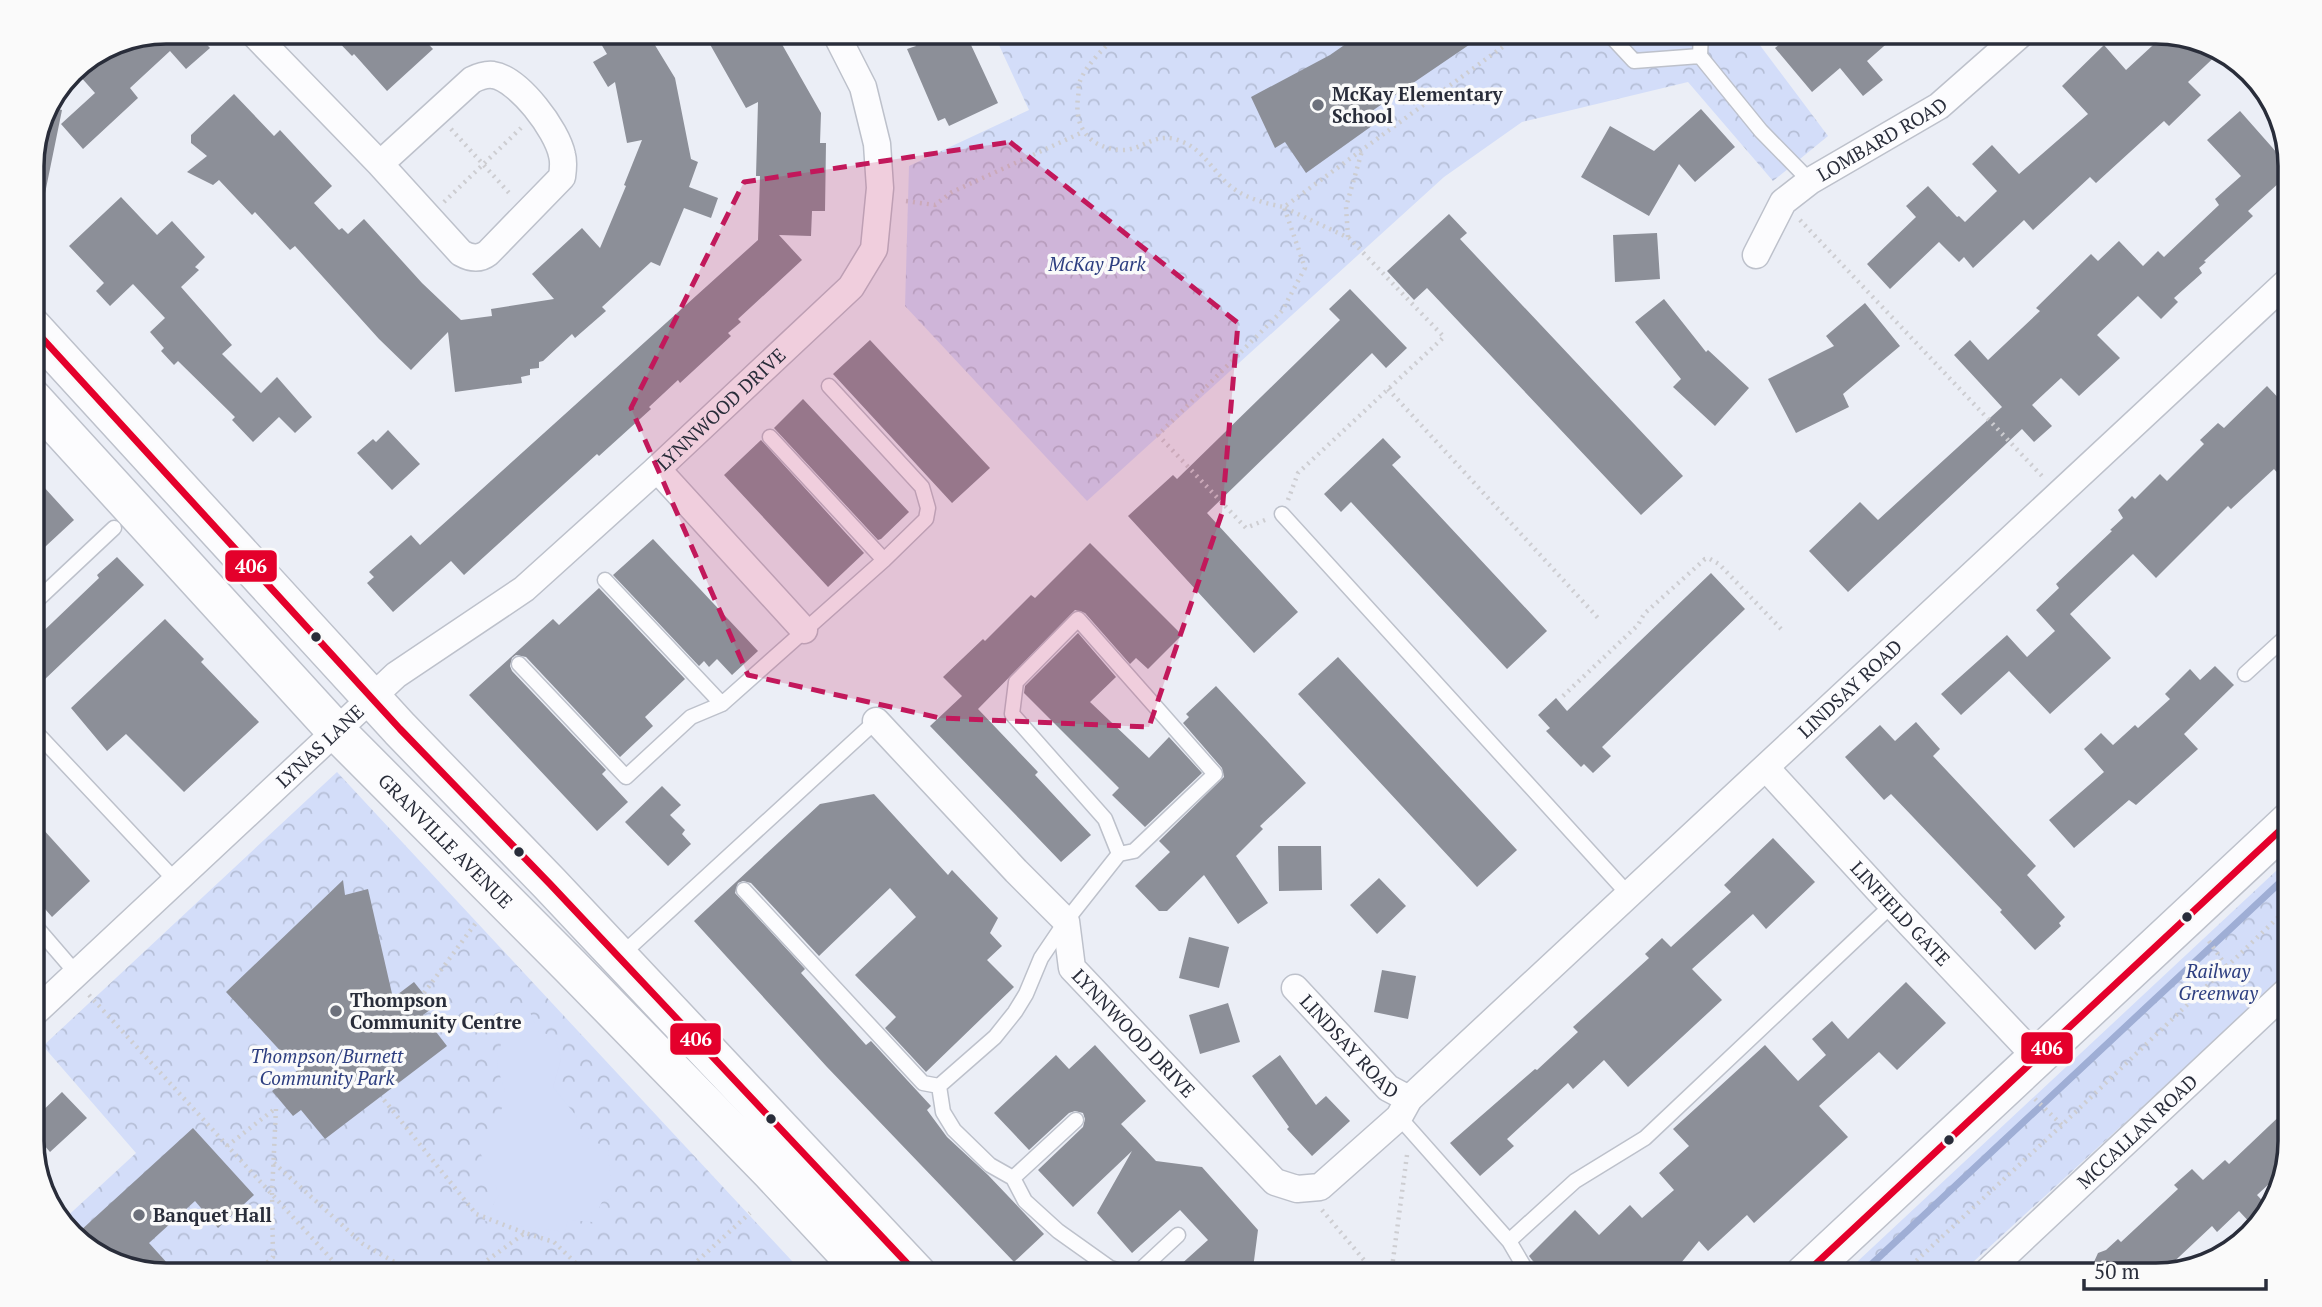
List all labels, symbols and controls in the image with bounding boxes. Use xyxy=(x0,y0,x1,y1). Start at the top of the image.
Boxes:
place label: McKay Elementary School xyxy=(1332,81,1504,128)
street label: LOMBARD ROAD xyxy=(1812,91,1952,186)
marker: McKay Elementary School xyxy=(1310,97,1326,113)
park label: McKay Park xyxy=(1047,251,1146,276)
street label: LYNNWOOD DRIVE xyxy=(651,342,790,475)
line badge: 406 xyxy=(224,549,278,583)
text: 406 xyxy=(235,553,267,578)
unlabelled marker xyxy=(309,630,323,644)
street label: LINDSAY ROAD xyxy=(1792,633,1907,743)
street label: LYNAS LANE xyxy=(270,699,369,793)
street label: GRANVILLE AVENUE xyxy=(373,768,518,913)
unlabelled marker xyxy=(512,845,526,859)
street label: LINFIELD GATE xyxy=(1845,855,1956,971)
unlabelled marker xyxy=(2180,910,2194,924)
park label: Railway Greenway xyxy=(2178,958,2259,1005)
street label: LYNNWOOD DRIVE xyxy=(1067,963,1201,1102)
place label: Thompson Community Centre xyxy=(350,987,522,1034)
street label: LINDSAY ROAD xyxy=(1295,989,1403,1103)
marker: Thompson Community Centre xyxy=(328,1003,344,1019)
line badge: 406 xyxy=(669,1022,722,1056)
text: 406 xyxy=(680,1026,712,1051)
line badge: 406 xyxy=(2020,1031,2074,1065)
text: 406 xyxy=(2031,1035,2063,1060)
park label: Thompson/Burnett Community Park xyxy=(251,1043,404,1090)
street label: MCCALLAN ROAD xyxy=(2071,1068,2202,1194)
unlabelled marker xyxy=(764,1112,778,1126)
unlabelled marker xyxy=(1942,1133,1956,1147)
place label: Banquet Hall xyxy=(153,1202,272,1227)
marker: Banquet Hall xyxy=(131,1207,147,1223)
scale bar xyxy=(2084,1248,2266,1292)
text: 50 m xyxy=(2094,1257,2140,1285)

